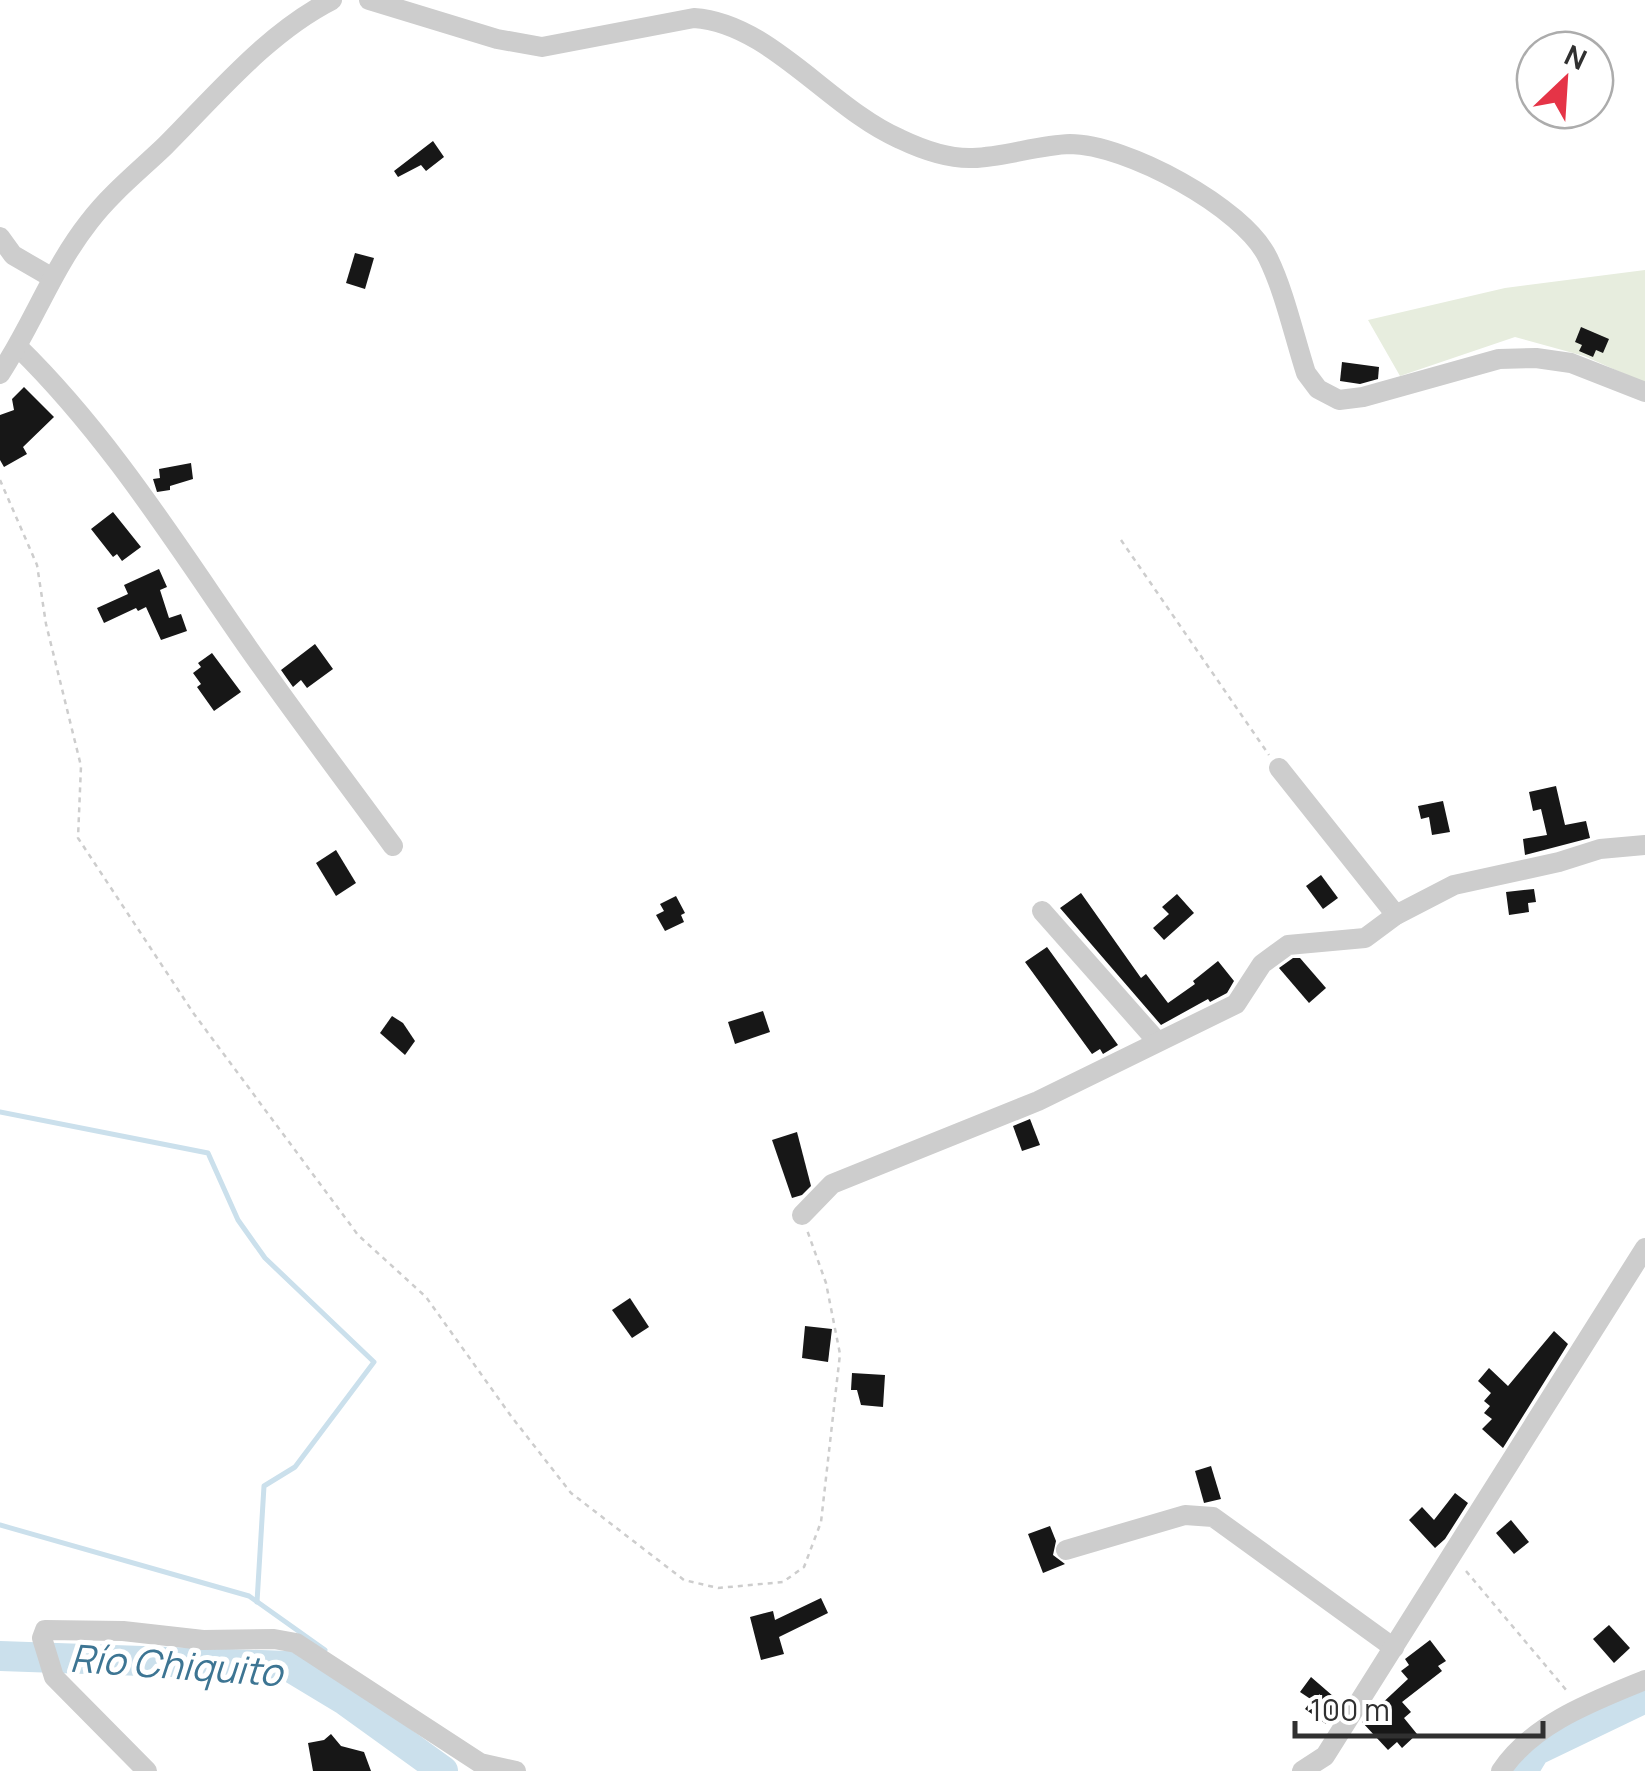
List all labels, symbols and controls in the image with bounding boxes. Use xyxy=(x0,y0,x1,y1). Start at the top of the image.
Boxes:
north arrow xyxy=(1515,30,1615,130)
text: N xyxy=(1559,35,1593,78)
water label: Río Chiquito xyxy=(68,1631,286,1698)
scale bar xyxy=(1295,1676,1542,1738)
text: 100 m xyxy=(1310,1689,1390,1730)

